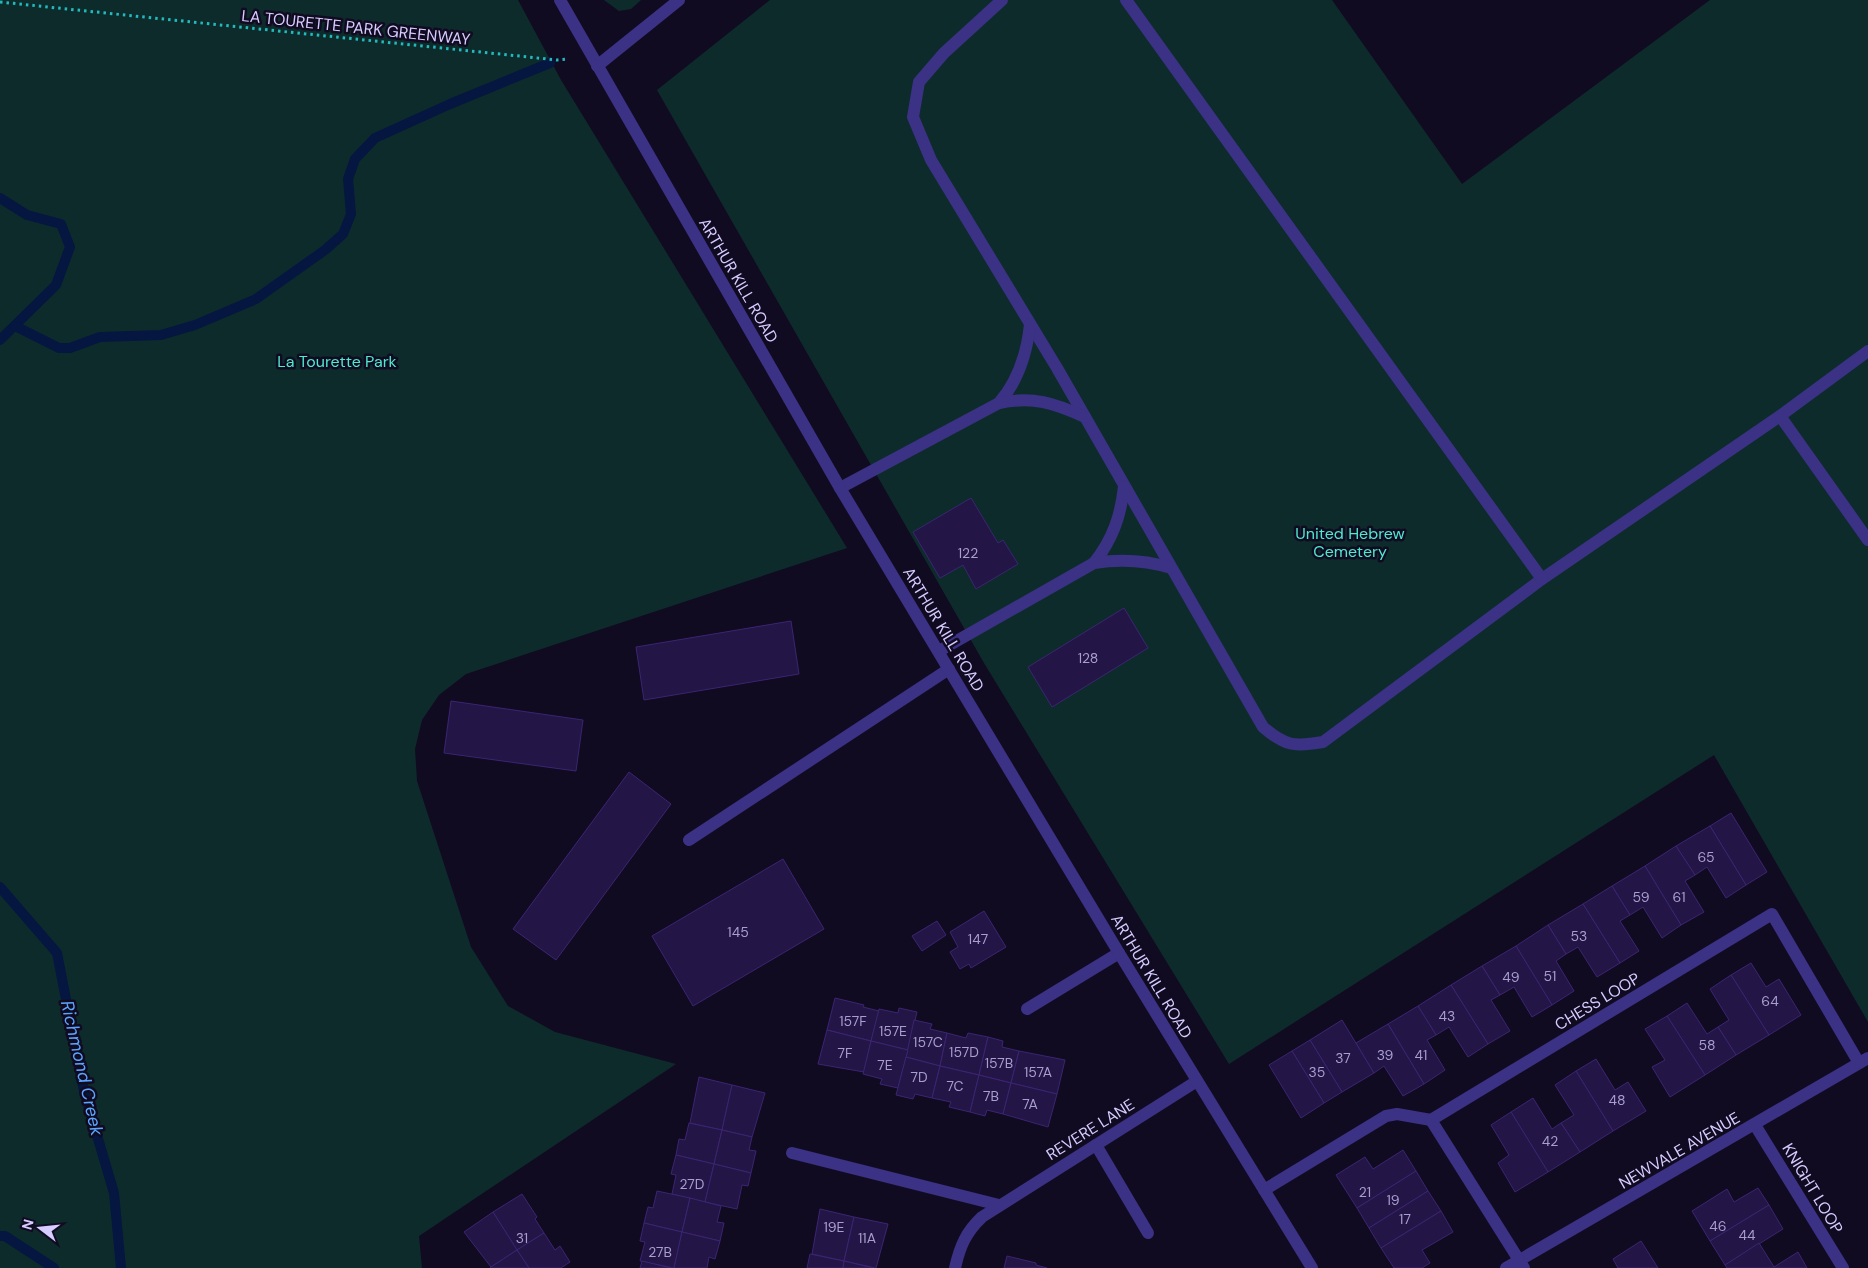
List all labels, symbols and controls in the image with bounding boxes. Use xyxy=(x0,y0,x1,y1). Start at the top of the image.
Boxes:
street label: LA TOURETTE PARK GREENWAY xyxy=(241,5,471,50)
street label: ARTHUR KILL ROAD xyxy=(694,214,783,347)
park label: La Tourette Park xyxy=(277,351,397,372)
park label: United Hebrew Cemetery xyxy=(1295,523,1405,562)
house number: 122 xyxy=(958,544,978,562)
street label: ARTHUR KILL ROAD xyxy=(898,563,989,695)
house number: 128 xyxy=(1078,649,1098,667)
house number: 65 xyxy=(1697,848,1715,866)
house number: 59 xyxy=(1633,888,1650,906)
house number: 61 xyxy=(1672,888,1686,906)
street label: ARTHUR KILL ROAD xyxy=(1106,910,1197,1042)
house number: 145 xyxy=(727,923,749,941)
house number: 53 xyxy=(1571,927,1587,945)
house number: 147 xyxy=(968,930,988,948)
house number: 51 xyxy=(1544,967,1556,985)
house number: 49 xyxy=(1502,968,1520,986)
street label: CHESS LOOP xyxy=(1551,968,1644,1035)
house number: 64 xyxy=(1761,992,1779,1010)
water label: Richmond Creek xyxy=(55,998,109,1139)
house number: 43 xyxy=(1439,1007,1455,1025)
house number: 157F xyxy=(839,1012,867,1030)
house number: 157E xyxy=(879,1022,907,1040)
house number: 157C xyxy=(913,1033,943,1051)
house number: 58 xyxy=(1698,1036,1716,1054)
house number: 157D xyxy=(949,1043,979,1061)
house number: 7F xyxy=(838,1044,853,1062)
house number: 39 xyxy=(1377,1046,1394,1064)
house number: 41 xyxy=(1415,1046,1427,1064)
house number: 37 xyxy=(1335,1049,1351,1067)
house number: 157B xyxy=(985,1054,1013,1072)
house number: 7E xyxy=(877,1056,893,1074)
house number: 157A xyxy=(1024,1063,1052,1081)
house number: 35 xyxy=(1309,1063,1325,1081)
house number: 7D xyxy=(910,1068,928,1086)
house number: 7C xyxy=(946,1077,964,1095)
house number: 7B xyxy=(983,1087,999,1105)
house number: 48 xyxy=(1608,1091,1626,1109)
street label: REVERE LANE xyxy=(1042,1094,1138,1165)
house number: 7A xyxy=(1022,1095,1038,1113)
street label: NEWVALE AVENUE xyxy=(1615,1107,1744,1194)
house number: 42 xyxy=(1542,1132,1558,1150)
street label: KNIGHT LOOP xyxy=(1777,1139,1848,1237)
house number: 27D xyxy=(680,1175,704,1193)
house number: 21 xyxy=(1359,1183,1371,1201)
house number: 19 xyxy=(1386,1191,1400,1209)
north arrow xyxy=(15,1203,65,1253)
house number: 17 xyxy=(1399,1210,1411,1228)
text: N xyxy=(17,1217,38,1232)
house number: 46 xyxy=(1709,1217,1727,1235)
house number: 19E xyxy=(823,1218,845,1236)
house number: 44 xyxy=(1739,1226,1756,1244)
house number: 31 xyxy=(516,1229,528,1247)
house number: 11A xyxy=(858,1229,876,1247)
house number: 27B xyxy=(648,1243,672,1261)

